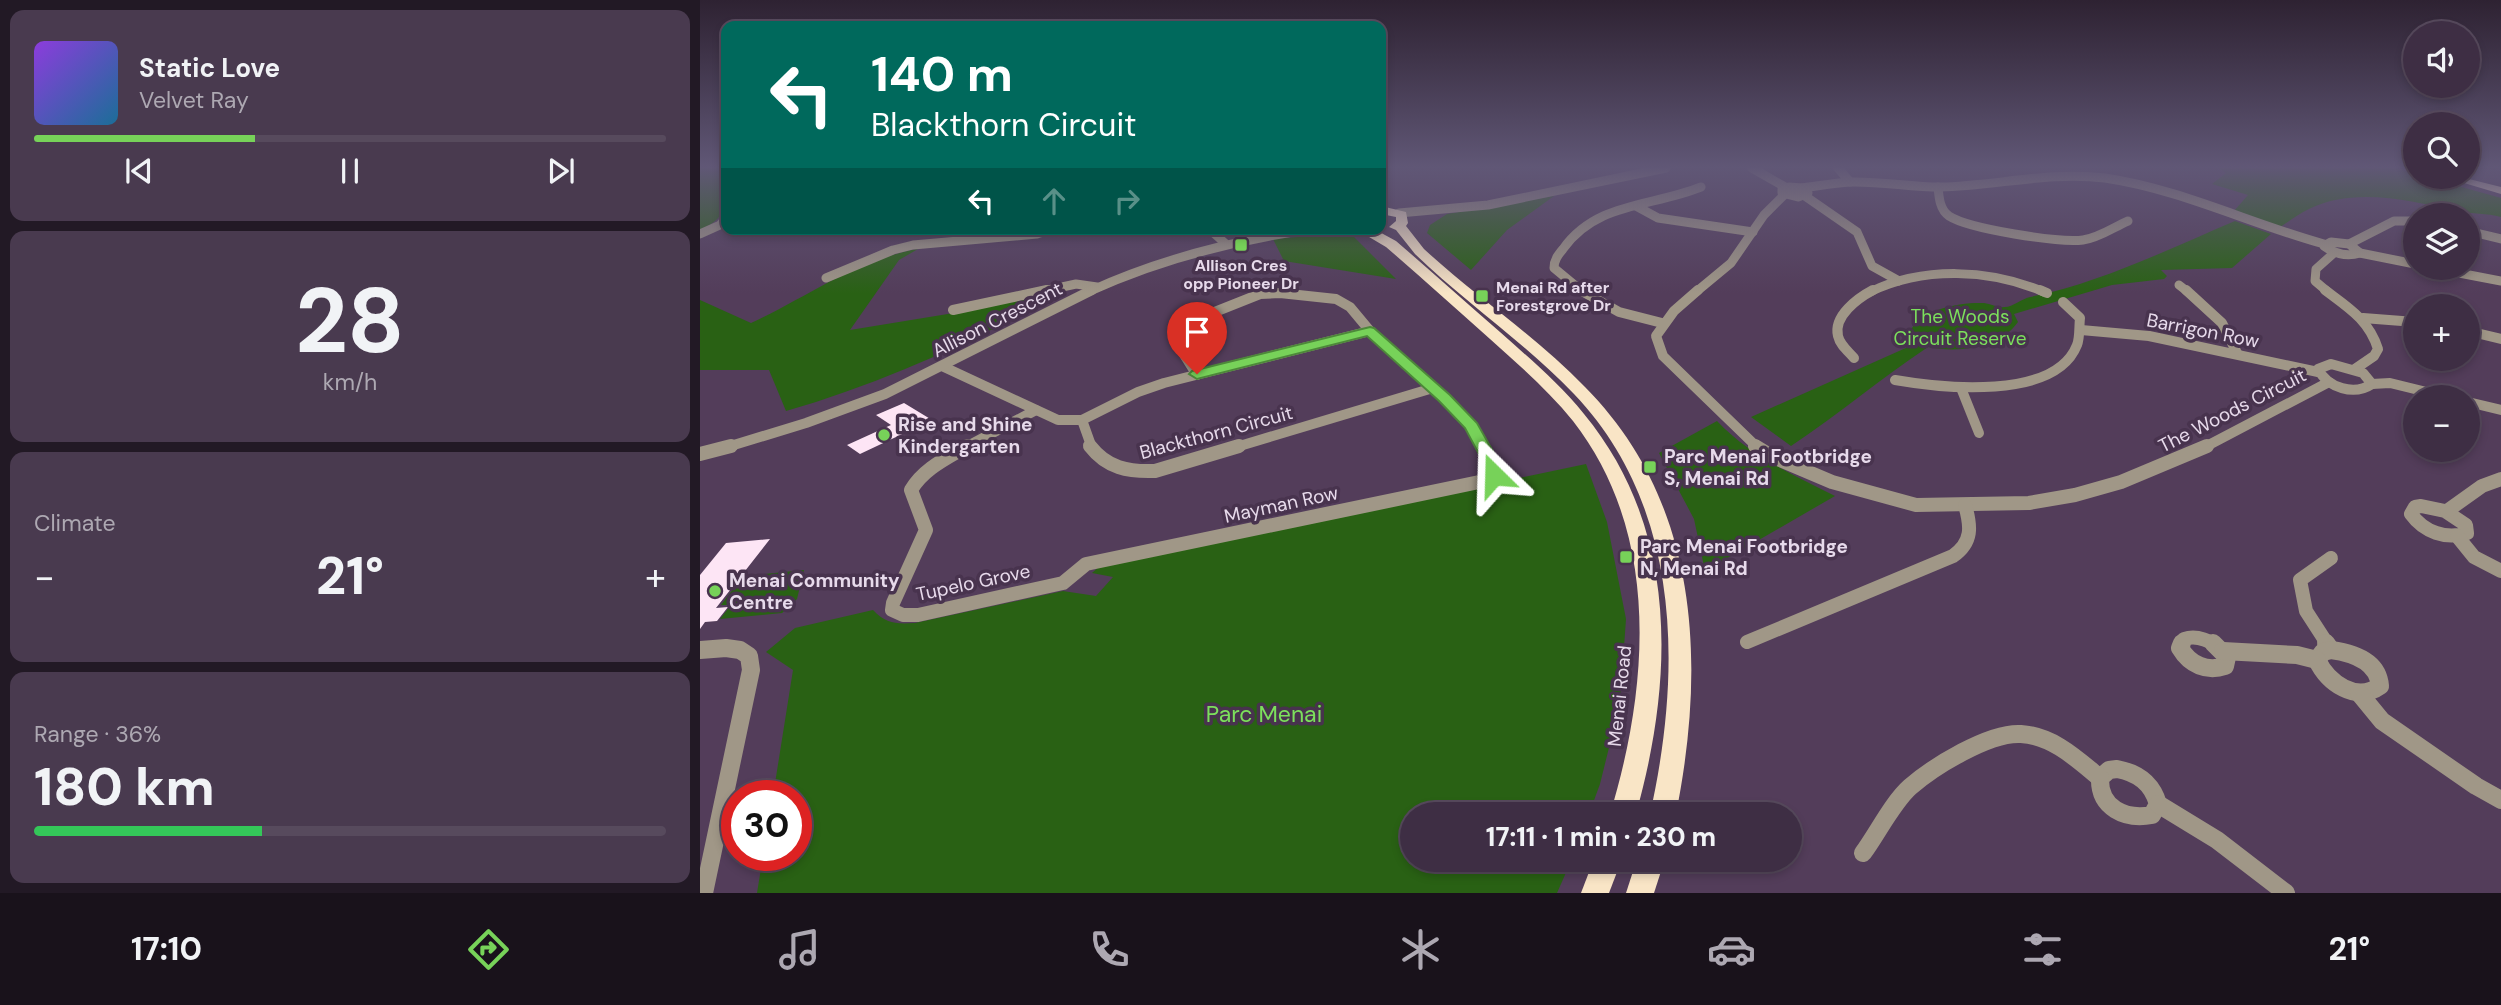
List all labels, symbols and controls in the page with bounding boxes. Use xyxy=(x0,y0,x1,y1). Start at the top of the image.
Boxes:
map controls xyxy=(2403,21,2480,462)
button: sound xyxy=(2403,21,2480,98)
text: 140 m xyxy=(871,42,1013,106)
icon: left xyxy=(756,49,847,140)
text: Static Love xyxy=(139,51,280,85)
text: Velvet Ray xyxy=(139,85,249,115)
text: Blackthorn Circuit xyxy=(871,104,1137,146)
button: search xyxy=(2403,112,2480,189)
icon: previous xyxy=(120,152,158,190)
icon: pause xyxy=(331,152,369,190)
icon: next xyxy=(542,152,580,190)
icon: left xyxy=(962,182,1000,220)
icon: ahead xyxy=(1035,182,1073,220)
icon: right xyxy=(1108,182,1146,220)
button: layers xyxy=(2403,203,2480,280)
marker: Allison Cres opp Pioneer Dr xyxy=(1233,237,1249,253)
place label: Allison Cres opp Pioneer Dr xyxy=(1183,255,1299,294)
text: 28 xyxy=(295,262,405,380)
street label: Allison Crescent xyxy=(928,276,1067,363)
place label: Menai Rd after Forestgrove Dr xyxy=(1496,277,1611,316)
marker: Menai Rd after Forestgrove Dr xyxy=(1474,288,1490,304)
button: + xyxy=(2403,294,2480,371)
pin xyxy=(1167,302,1227,374)
park label: The Woods Circuit Reserve xyxy=(1894,304,2026,351)
street label: Barrigon Row xyxy=(2145,307,2262,354)
icon: arrive xyxy=(1178,313,1216,351)
street label: The Woods Circuit xyxy=(2154,362,2310,458)
text: km/h xyxy=(323,367,377,397)
button: − xyxy=(2403,385,2480,462)
street label: Blackthorn Circuit xyxy=(1137,400,1296,465)
place label: Rise and Shine Kindergarten xyxy=(898,412,1033,459)
marker: Rise and Shine Kindergarten xyxy=(876,427,892,443)
position arrow xyxy=(1457,438,1531,512)
place label: Parc Menai Footbridge S, Menai Rd xyxy=(1664,444,1872,491)
marker: Parc Menai Footbridge S, Menai Rd xyxy=(1642,459,1658,475)
street label: Mayman Row xyxy=(1222,480,1341,529)
text: Climate xyxy=(34,508,116,538)
place label: Parc Menai Footbridge N, Menai Rd xyxy=(1640,534,1848,581)
text: 21° xyxy=(316,542,384,610)
marker: Parc Menai Footbridge N, Menai Rd xyxy=(1618,549,1634,565)
text: − xyxy=(34,552,55,602)
text: + xyxy=(645,552,666,602)
street label: Tupelo Grove xyxy=(914,558,1032,607)
place label: Menai Community Centre xyxy=(729,568,900,615)
marker: Menai Community Centre xyxy=(707,583,723,599)
street label: Menai Road xyxy=(1602,644,1637,748)
park label: Parc Menai xyxy=(1206,699,1322,729)
text: Range · 36% xyxy=(34,719,161,749)
text: 180 km xyxy=(34,753,215,821)
speed limit sign: 30 xyxy=(721,780,812,871)
text: 17:11 · 1 min · 230 m xyxy=(1486,820,1716,854)
icon: directions xyxy=(464,925,513,974)
icon: music xyxy=(775,925,824,974)
icon: phone xyxy=(1085,925,1134,974)
icon: climate xyxy=(1396,925,1445,974)
icon: car xyxy=(1707,925,1756,974)
icon: filters xyxy=(2018,925,2067,974)
text: 17:10 xyxy=(131,928,202,970)
text: 21° xyxy=(2328,928,2370,970)

